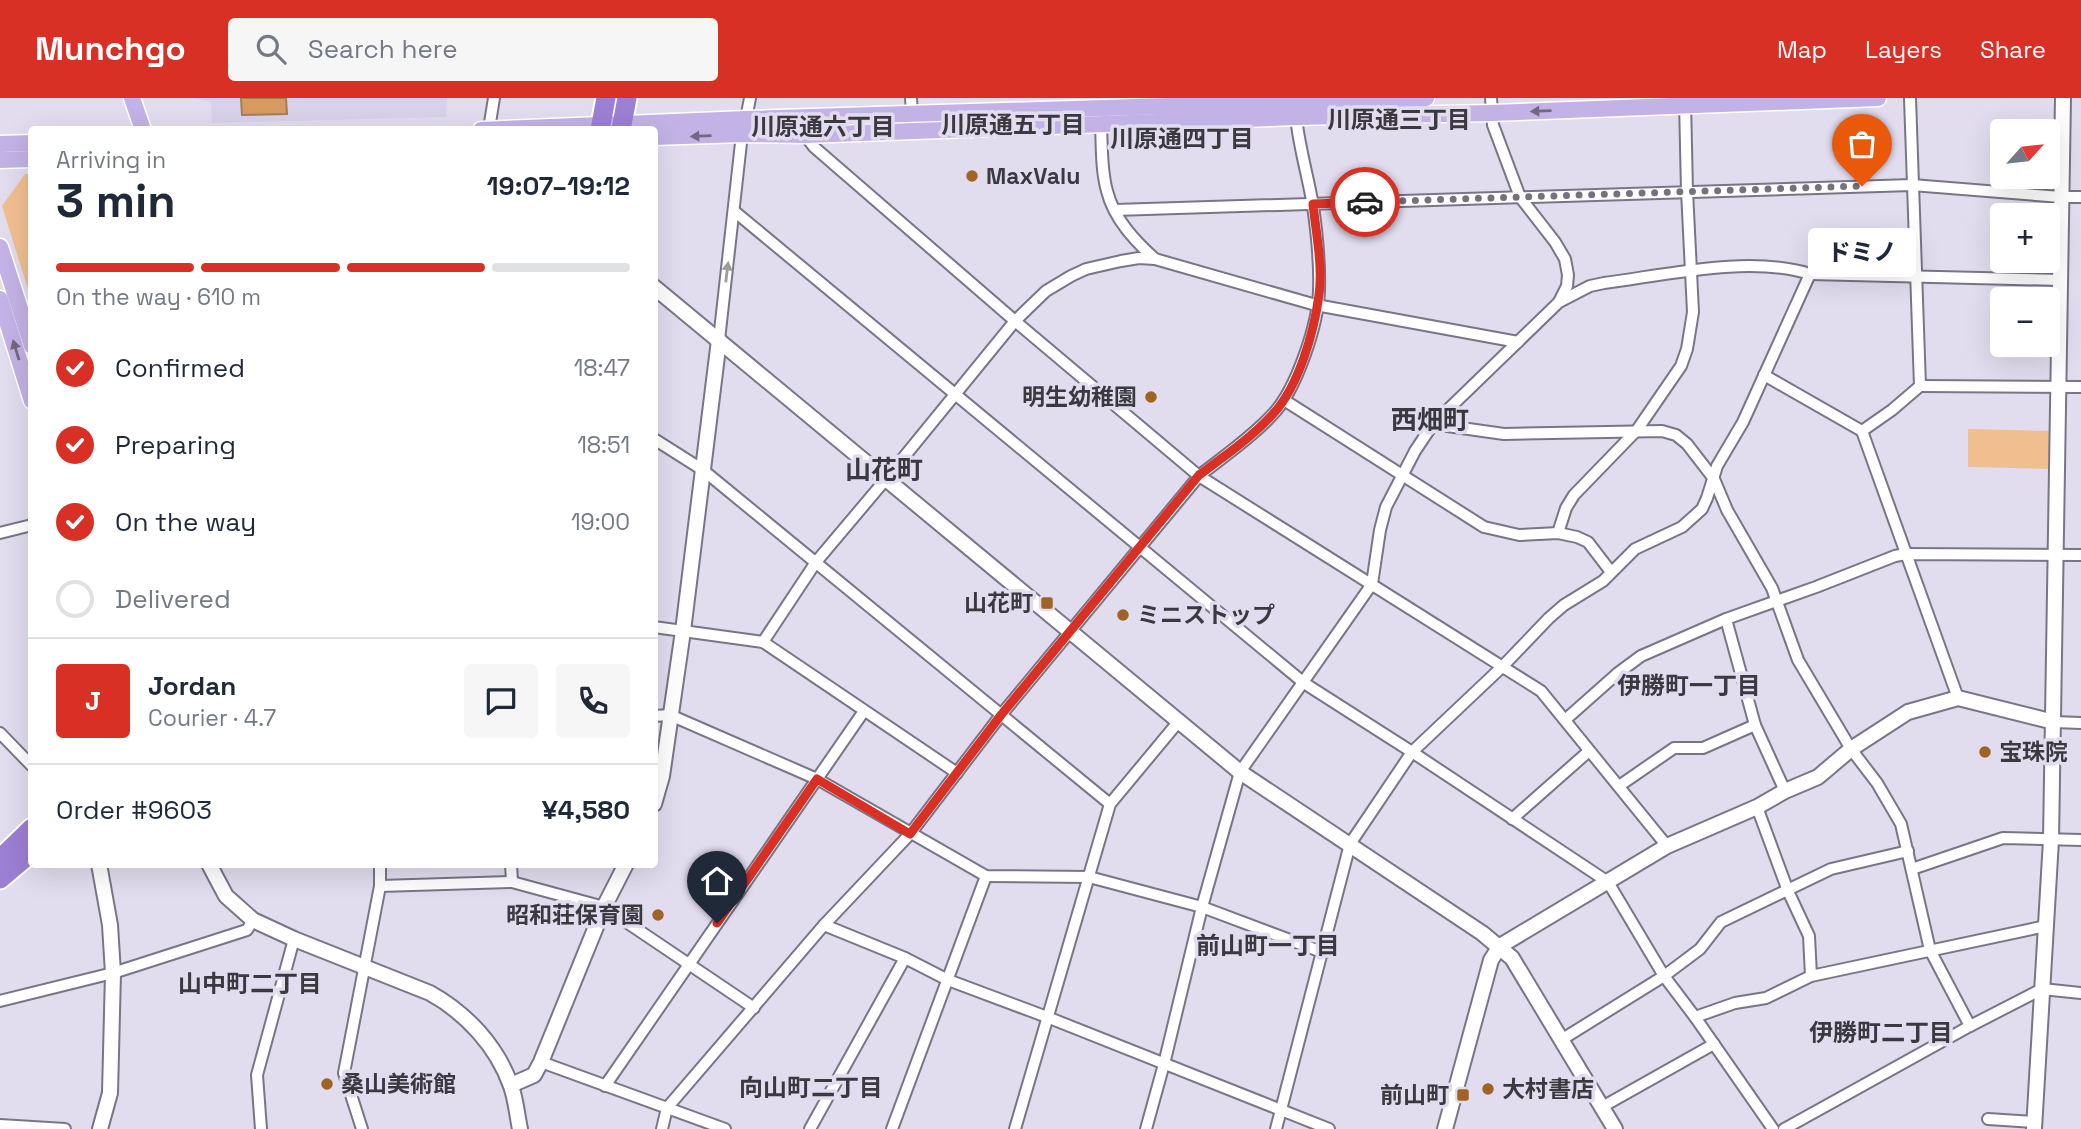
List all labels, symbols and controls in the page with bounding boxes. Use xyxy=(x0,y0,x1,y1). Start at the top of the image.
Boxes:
search box xyxy=(228,18,718,81)
text: Munchgo xyxy=(35,28,186,70)
icon: search xyxy=(252,30,290,68)
text: Search here xyxy=(308,32,458,66)
text: Map xyxy=(1777,34,1827,65)
text: Layers xyxy=(1865,34,1942,65)
text: Share xyxy=(1980,34,2046,65)
district label: 川原通三丁目 xyxy=(1327,104,1471,135)
one-way arrow xyxy=(1530,106,1552,117)
district label: 川原通五丁目 xyxy=(941,109,1085,140)
district label: 川原通六丁目 xyxy=(751,111,895,142)
pin xyxy=(1832,114,1892,186)
north arrow xyxy=(1990,119,2060,189)
map controls xyxy=(1990,119,2060,357)
district label: 川原通四丁目 xyxy=(1110,123,1254,154)
icon: bag xyxy=(1843,125,1881,163)
one-way arrow xyxy=(690,130,712,141)
text: Arriving in xyxy=(56,145,166,175)
place label: MaxValu xyxy=(986,161,1080,191)
courier xyxy=(1330,167,1400,237)
marker: MaxValu xyxy=(964,168,980,184)
text: 19:07–19:12 xyxy=(487,169,630,203)
text: 3 min xyxy=(56,172,176,230)
icon: car xyxy=(1346,183,1384,221)
button: + xyxy=(1990,203,2060,273)
callout: ドミノ xyxy=(1808,228,1916,277)
text: ドミノ xyxy=(1828,237,1897,267)
one-way arrow xyxy=(721,261,732,283)
text: On the way · 610 m xyxy=(56,282,261,312)
button: − xyxy=(1990,287,2060,357)
one-way arrow xyxy=(10,339,20,360)
icon: check xyxy=(56,349,94,387)
text: Confirmed xyxy=(115,351,245,385)
text: 18:47 xyxy=(574,353,630,383)
place label: 明生幼稚園 xyxy=(1022,382,1137,412)
marker: 明生幼稚園 xyxy=(1143,389,1159,405)
district label: 西畑町 xyxy=(1391,403,1469,437)
icon: check xyxy=(56,426,94,464)
text: Preparing xyxy=(115,428,236,462)
text: 18:51 xyxy=(577,430,630,460)
district label: 山花町 xyxy=(845,453,923,487)
icon: check xyxy=(56,503,94,541)
text: On the way xyxy=(115,505,256,539)
text: 19:00 xyxy=(571,507,630,537)
text: Delivered xyxy=(115,582,231,616)
place label: 山花町 xyxy=(964,588,1033,618)
marker: 山花町 xyxy=(1039,595,1055,611)
place label: ミニストップ xyxy=(1137,600,1275,630)
marker: ミニストップ xyxy=(1115,607,1131,623)
button: chat xyxy=(464,664,538,738)
button: phone xyxy=(556,664,630,738)
text: Jordan xyxy=(148,669,236,703)
district label: 伊勝町一丁目 xyxy=(1617,670,1761,701)
text: J xyxy=(85,684,101,718)
text: Courier · 4.7 xyxy=(148,703,276,733)
place label: 宝珠院 xyxy=(1999,737,2068,767)
marker: 宝珠院 xyxy=(1977,744,1993,760)
text: Order #9603 xyxy=(56,793,212,827)
text: ¥4,580 xyxy=(542,793,630,827)
pin xyxy=(687,851,747,923)
icon: home xyxy=(698,862,736,900)
place label: 昭和荘保育園 xyxy=(506,900,644,930)
marker: 昭和荘保育園 xyxy=(650,907,666,923)
district label: 前山町一丁目 xyxy=(1196,930,1340,961)
district label: 山中町二丁目 xyxy=(178,968,322,999)
district label: 伊勝町二丁目 xyxy=(1809,1017,1953,1048)
place label: 桑山美術館 xyxy=(341,1069,456,1099)
district label: 向山町二丁目 xyxy=(739,1072,883,1103)
place label: 大村書店 xyxy=(1502,1074,1594,1104)
marker: 桑山美術館 xyxy=(319,1076,335,1092)
place label: 前山町 xyxy=(1380,1080,1449,1110)
marker: 大村書店 xyxy=(1480,1081,1496,1097)
marker: 前山町 xyxy=(1455,1087,1471,1103)

